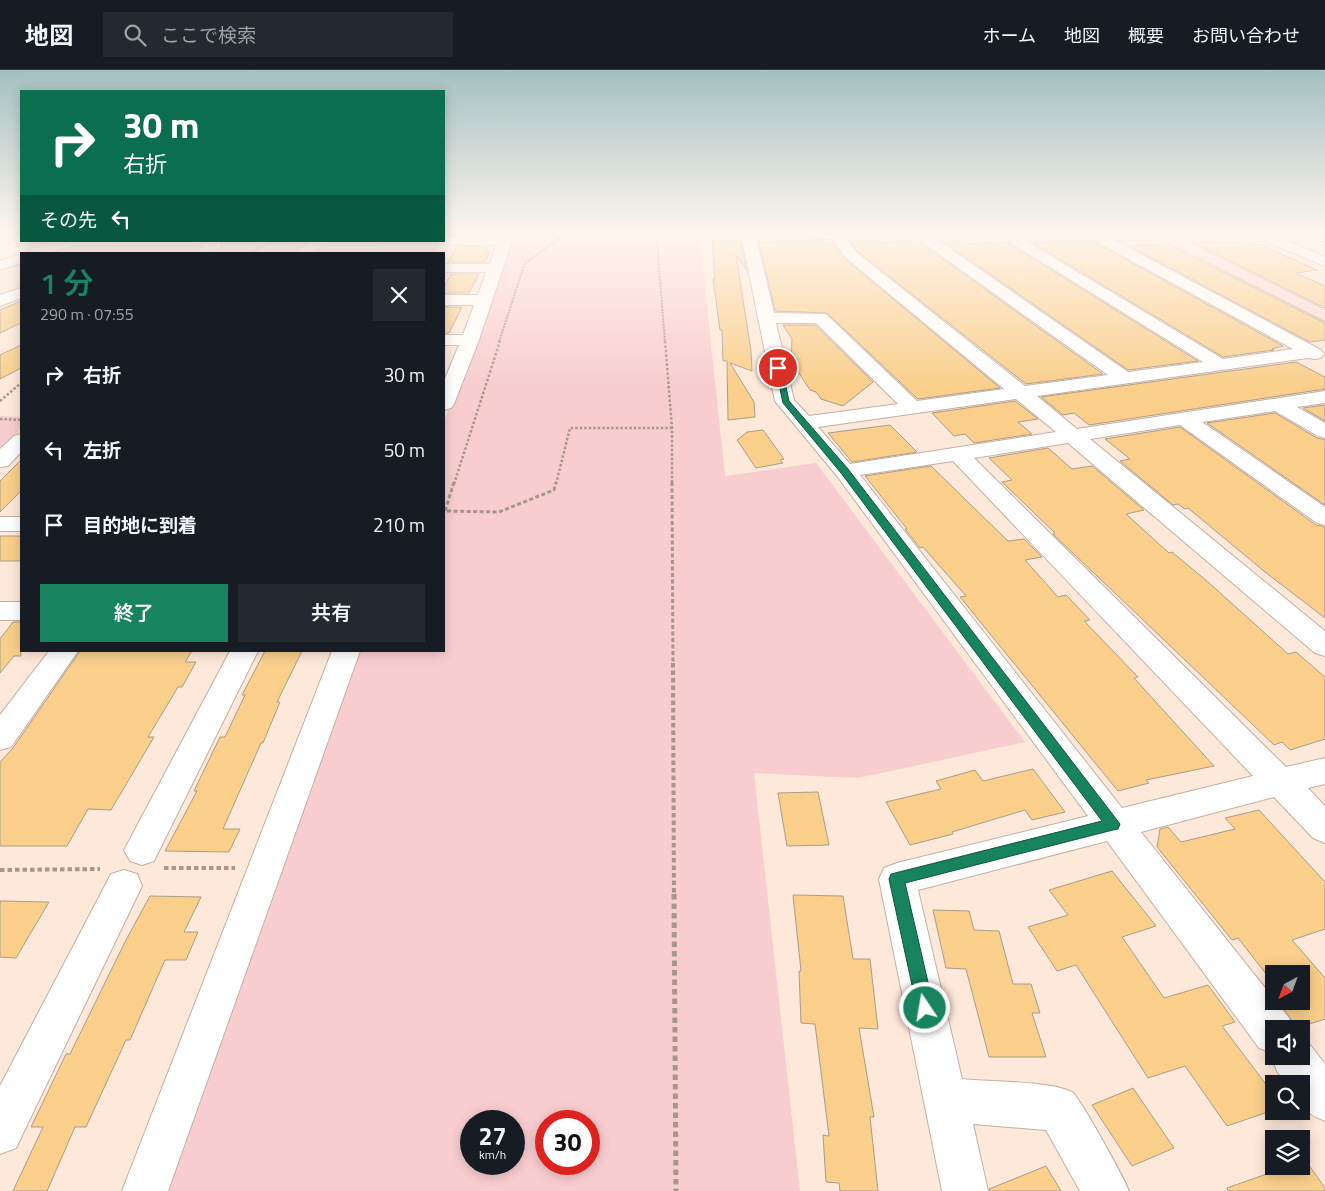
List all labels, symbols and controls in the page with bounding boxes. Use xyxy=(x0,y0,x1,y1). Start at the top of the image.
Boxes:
search box xyxy=(103,12,453,57)
text: 地図 xyxy=(25,17,73,53)
text: ここで検索 xyxy=(161,20,256,49)
icon: search xyxy=(121,21,149,49)
text: ホーム xyxy=(983,22,1036,49)
text: 地図 xyxy=(1064,22,1100,49)
text: 概要 xyxy=(1128,22,1164,49)
text: お問い合わせ xyxy=(1192,22,1300,49)
text: 30 m xyxy=(123,98,199,152)
icon: right xyxy=(40,110,105,175)
text: 右折 xyxy=(123,147,167,181)
text: その先 xyxy=(40,205,97,234)
icon: left xyxy=(107,205,135,233)
text: 1 分 xyxy=(40,260,93,306)
button: close xyxy=(373,269,425,321)
text: 290 m · 07:55 xyxy=(40,302,134,326)
pin xyxy=(757,347,799,389)
icon: arrive xyxy=(764,354,792,382)
text: 右折 xyxy=(83,360,121,389)
text: 30 m xyxy=(384,360,425,389)
icon: right xyxy=(40,361,68,389)
text: 左折 xyxy=(83,435,121,464)
text: 50 m xyxy=(384,435,425,464)
icon: left xyxy=(40,436,68,464)
text: 目的地に到着 xyxy=(83,510,197,539)
text: 210 m xyxy=(373,510,425,539)
icon: arrive xyxy=(40,511,68,539)
button: 終了 xyxy=(40,584,228,642)
button: 共有 xyxy=(238,584,425,642)
north arrow xyxy=(1265,965,1310,1010)
map controls xyxy=(1265,965,1310,1175)
position arrow xyxy=(898,981,950,1033)
button: sound xyxy=(1265,1020,1310,1065)
button: search xyxy=(1265,1075,1310,1120)
speed limit sign: 30 xyxy=(535,1110,600,1175)
text: 27 xyxy=(478,1117,507,1155)
button: layers xyxy=(1265,1130,1310,1175)
text: km/h xyxy=(479,1145,506,1164)

